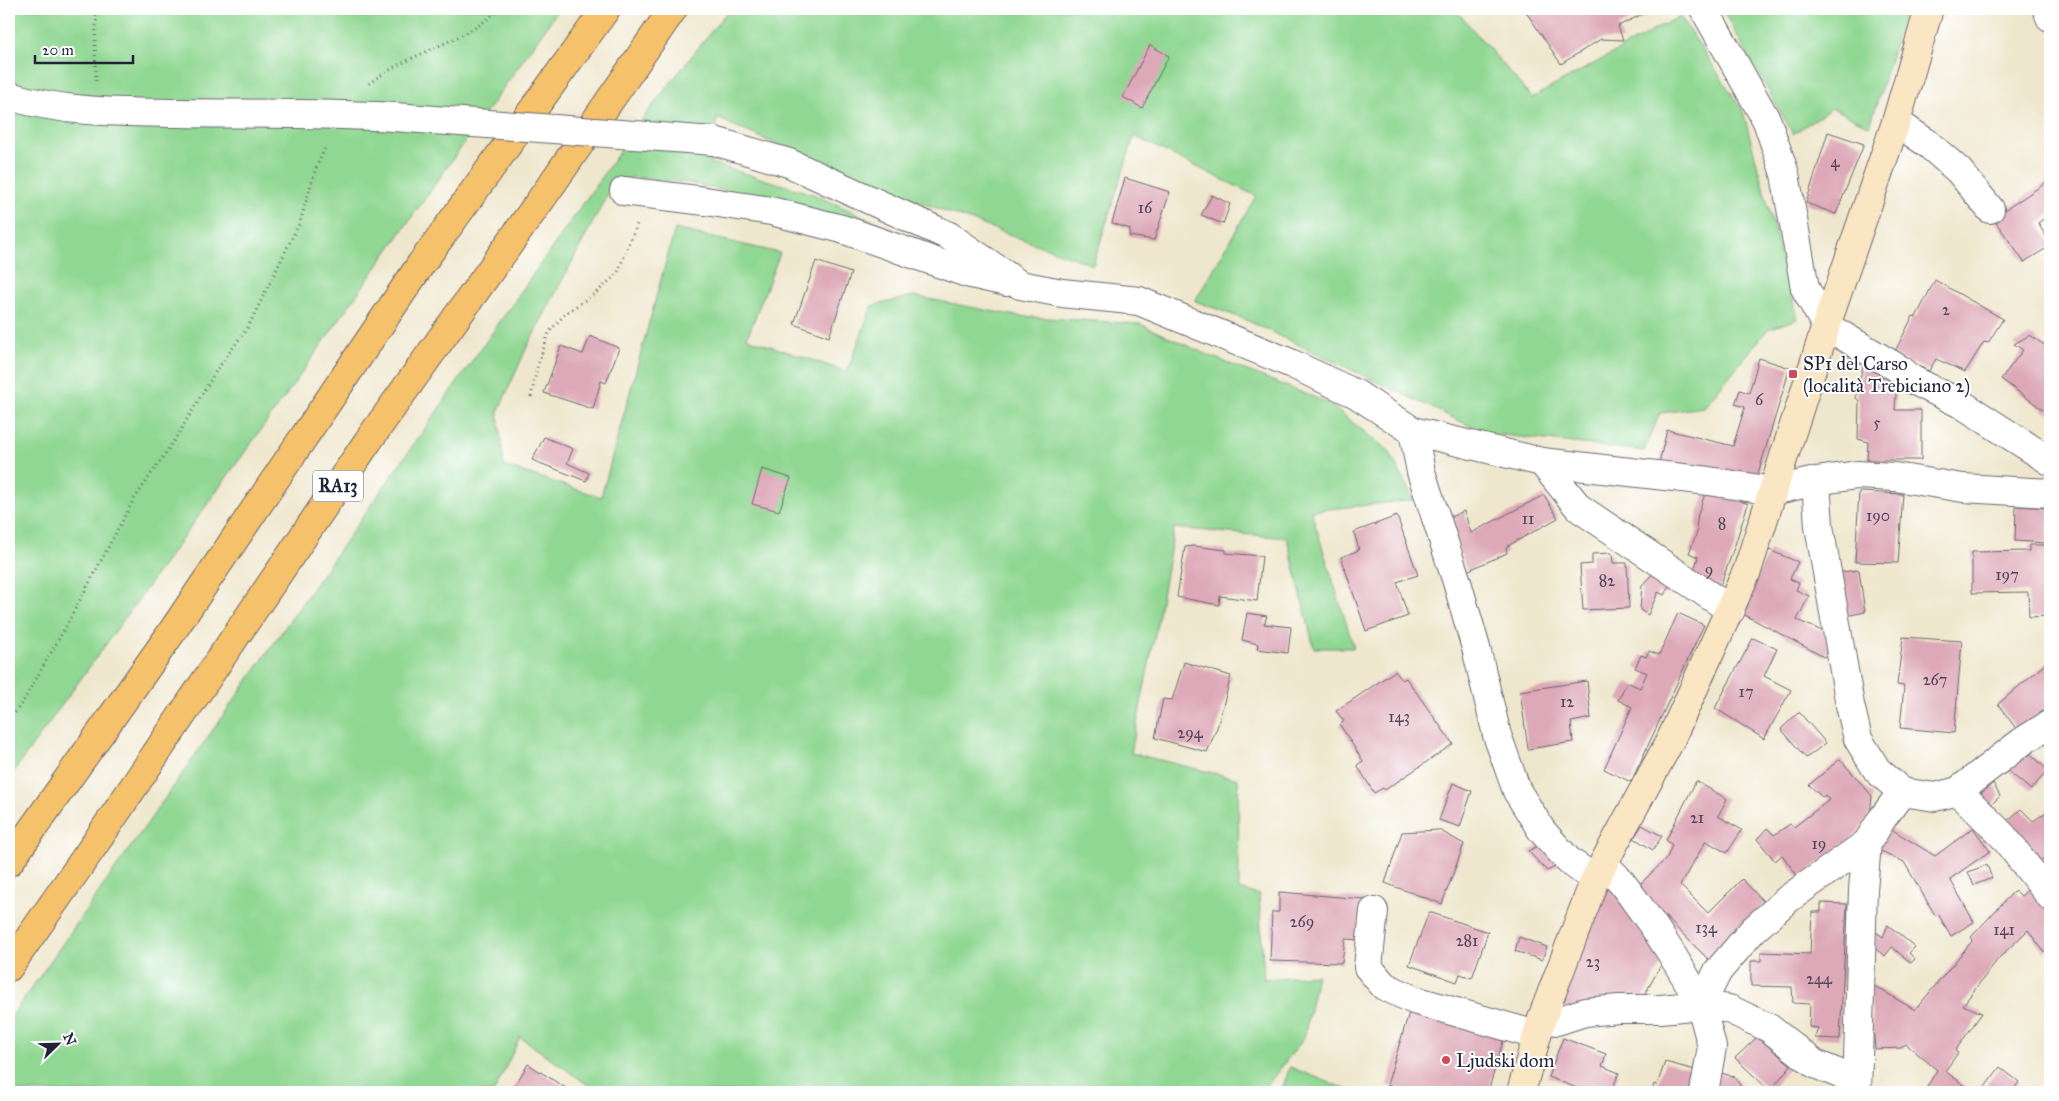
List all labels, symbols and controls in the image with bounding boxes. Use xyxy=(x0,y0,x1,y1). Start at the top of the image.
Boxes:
scale bar xyxy=(35,32,132,64)
text: 20 m xyxy=(42,41,74,59)
house number: 4 xyxy=(1831,152,1841,171)
house number: 16 xyxy=(1138,198,1153,217)
house number: 2 xyxy=(1942,300,1950,319)
place label: SP1 del Carso (località Trebiciano 2) xyxy=(1803,352,1970,398)
marker: SP1 del Carso (località Trebiciano 2) xyxy=(1787,368,1799,380)
house number: 6 xyxy=(1755,390,1764,409)
house number: 5 xyxy=(1873,413,1881,432)
road number: RA13 xyxy=(313,471,363,502)
house number: 190 xyxy=(1866,506,1890,525)
house number: 11 xyxy=(1522,509,1534,528)
house number: 8 xyxy=(1718,514,1726,533)
house number: 9 xyxy=(1705,560,1713,579)
house number: 197 xyxy=(1995,565,2019,584)
house number: 82 xyxy=(1599,571,1615,590)
house number: 267 xyxy=(1923,670,1947,689)
house number: 17 xyxy=(1739,682,1753,701)
house number: 12 xyxy=(1560,692,1574,711)
house number: 143 xyxy=(1388,707,1410,726)
house number: 294 xyxy=(1177,723,1204,742)
house number: 21 xyxy=(1690,808,1704,827)
house number: 19 xyxy=(1812,834,1826,853)
house number: 269 xyxy=(1290,912,1314,931)
house number: 134 xyxy=(1695,918,1718,937)
house number: 141 xyxy=(1993,920,2015,939)
house number: 281 xyxy=(1456,931,1478,950)
house number: 23 xyxy=(1586,952,1600,971)
house number: 244 xyxy=(1806,969,1833,988)
north arrow xyxy=(32,1018,82,1068)
text: N xyxy=(59,1030,80,1048)
place label: Ljudski dom xyxy=(1456,1049,1555,1072)
marker: Ljudski dom xyxy=(1440,1054,1452,1066)

